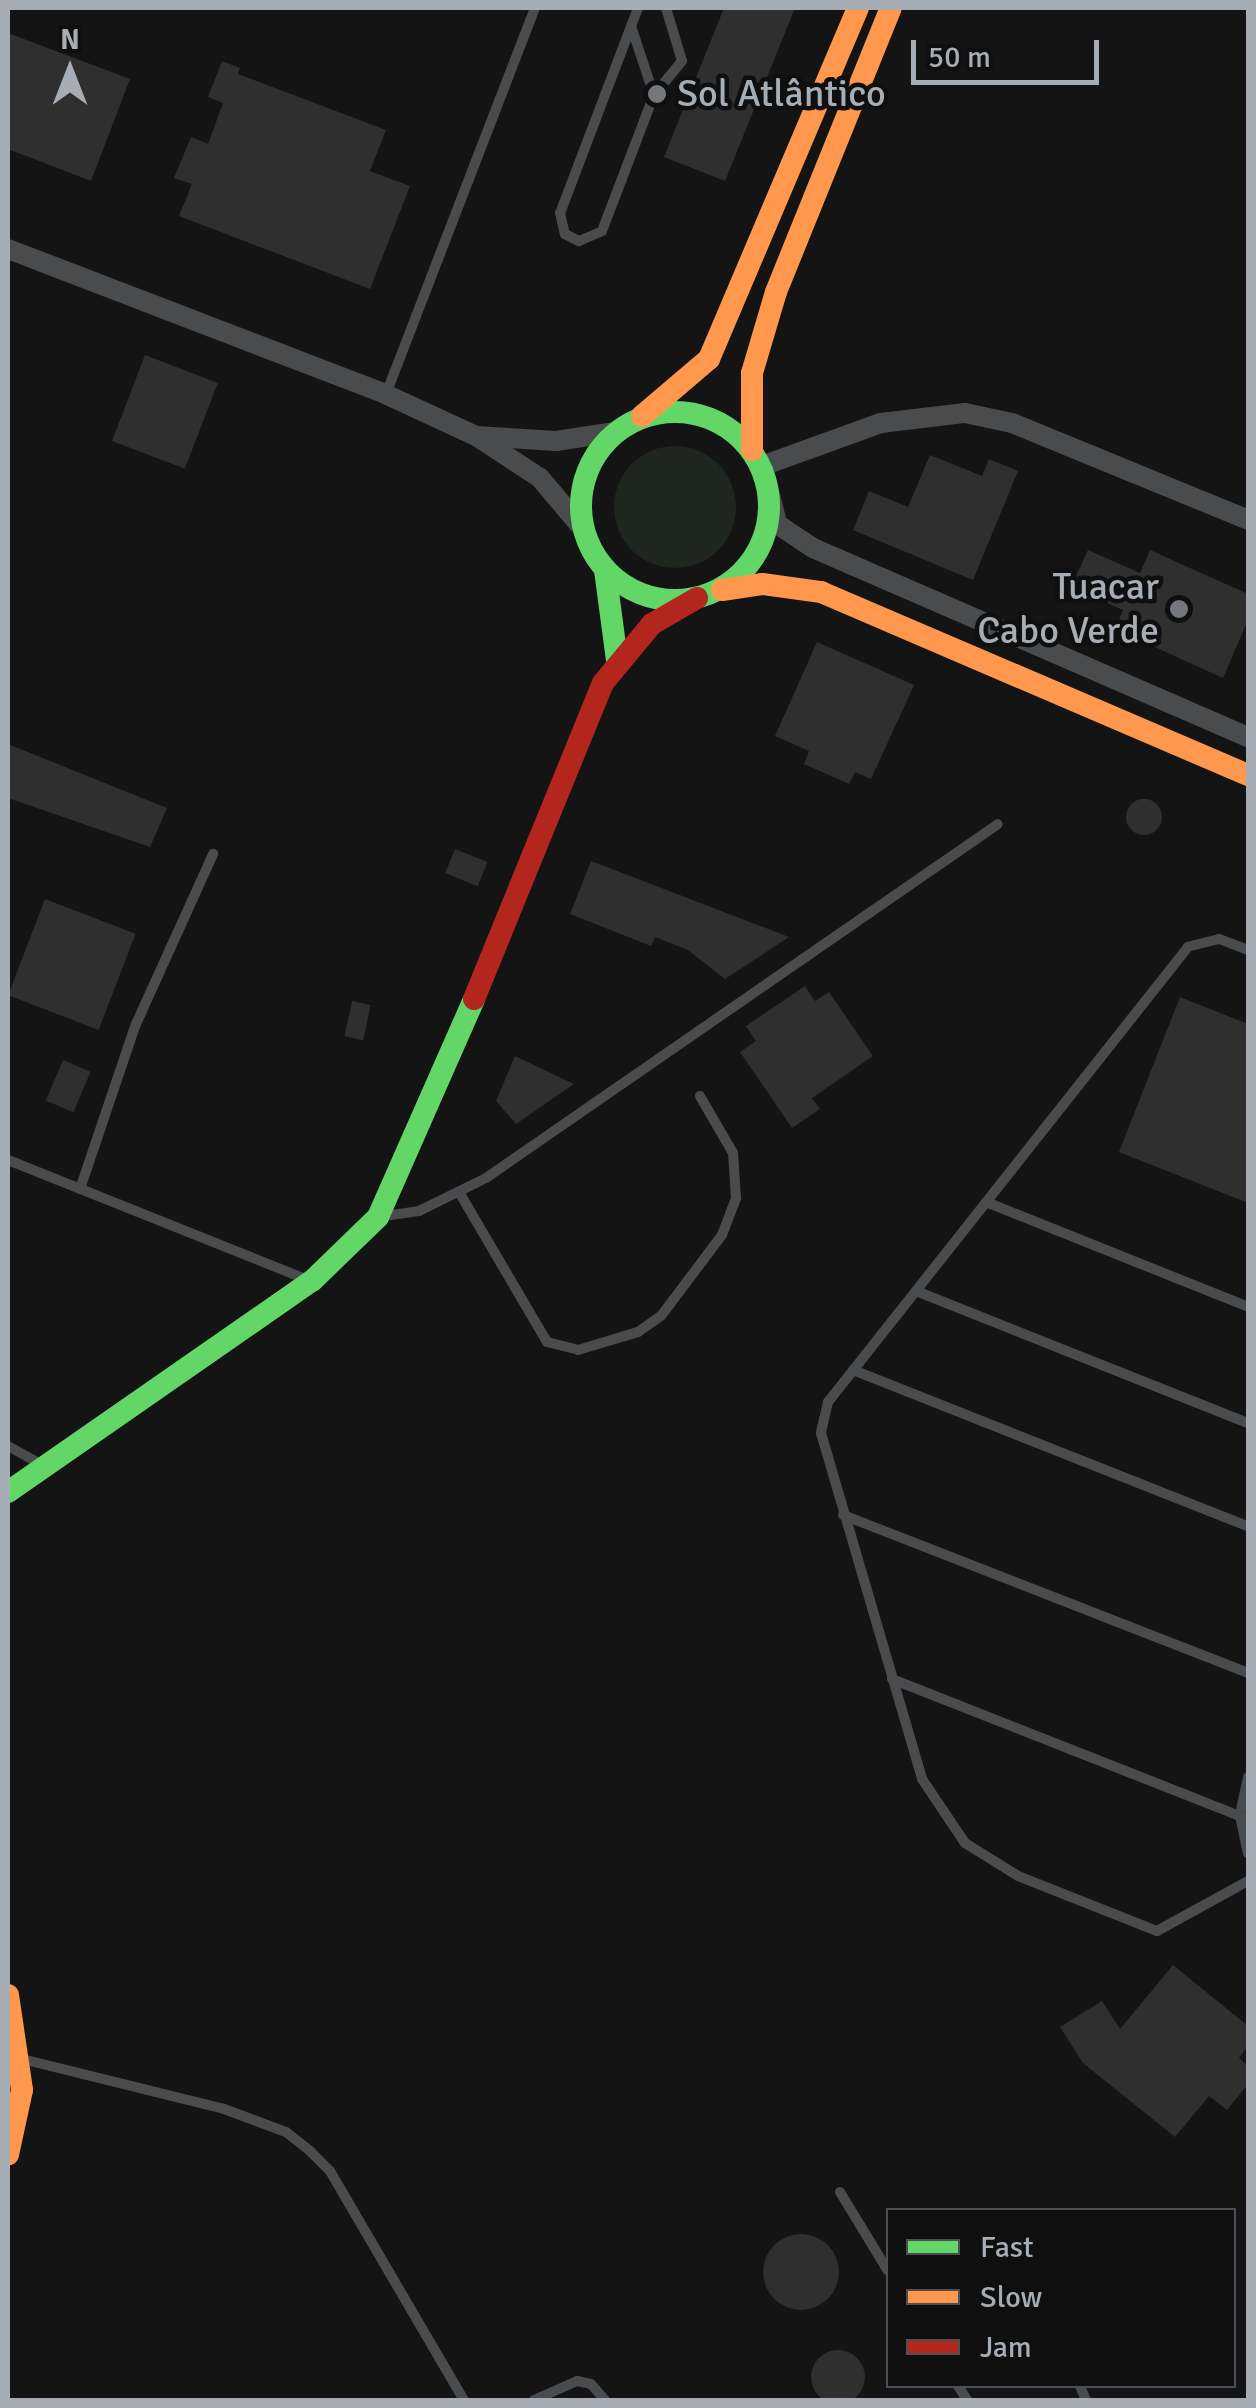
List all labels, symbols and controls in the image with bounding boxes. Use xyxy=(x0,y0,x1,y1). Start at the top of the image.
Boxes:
north arrow xyxy=(20,20,120,120)
scale bar xyxy=(916,20,1104,82)
text: N xyxy=(60,23,80,57)
text: 50 m xyxy=(928,39,991,76)
place label: Sol Atlântico xyxy=(677,71,886,117)
marker: Sol Atlântico xyxy=(646,83,668,105)
place label: Tuacar Cabo Verde xyxy=(977,564,1159,654)
marker: Tuacar Cabo Verde xyxy=(1168,598,1190,620)
legend xyxy=(886,2208,1236,2388)
text: Fast xyxy=(980,2229,1033,2266)
text: Slow xyxy=(980,2279,1042,2316)
text: Jam xyxy=(980,2329,1032,2366)

